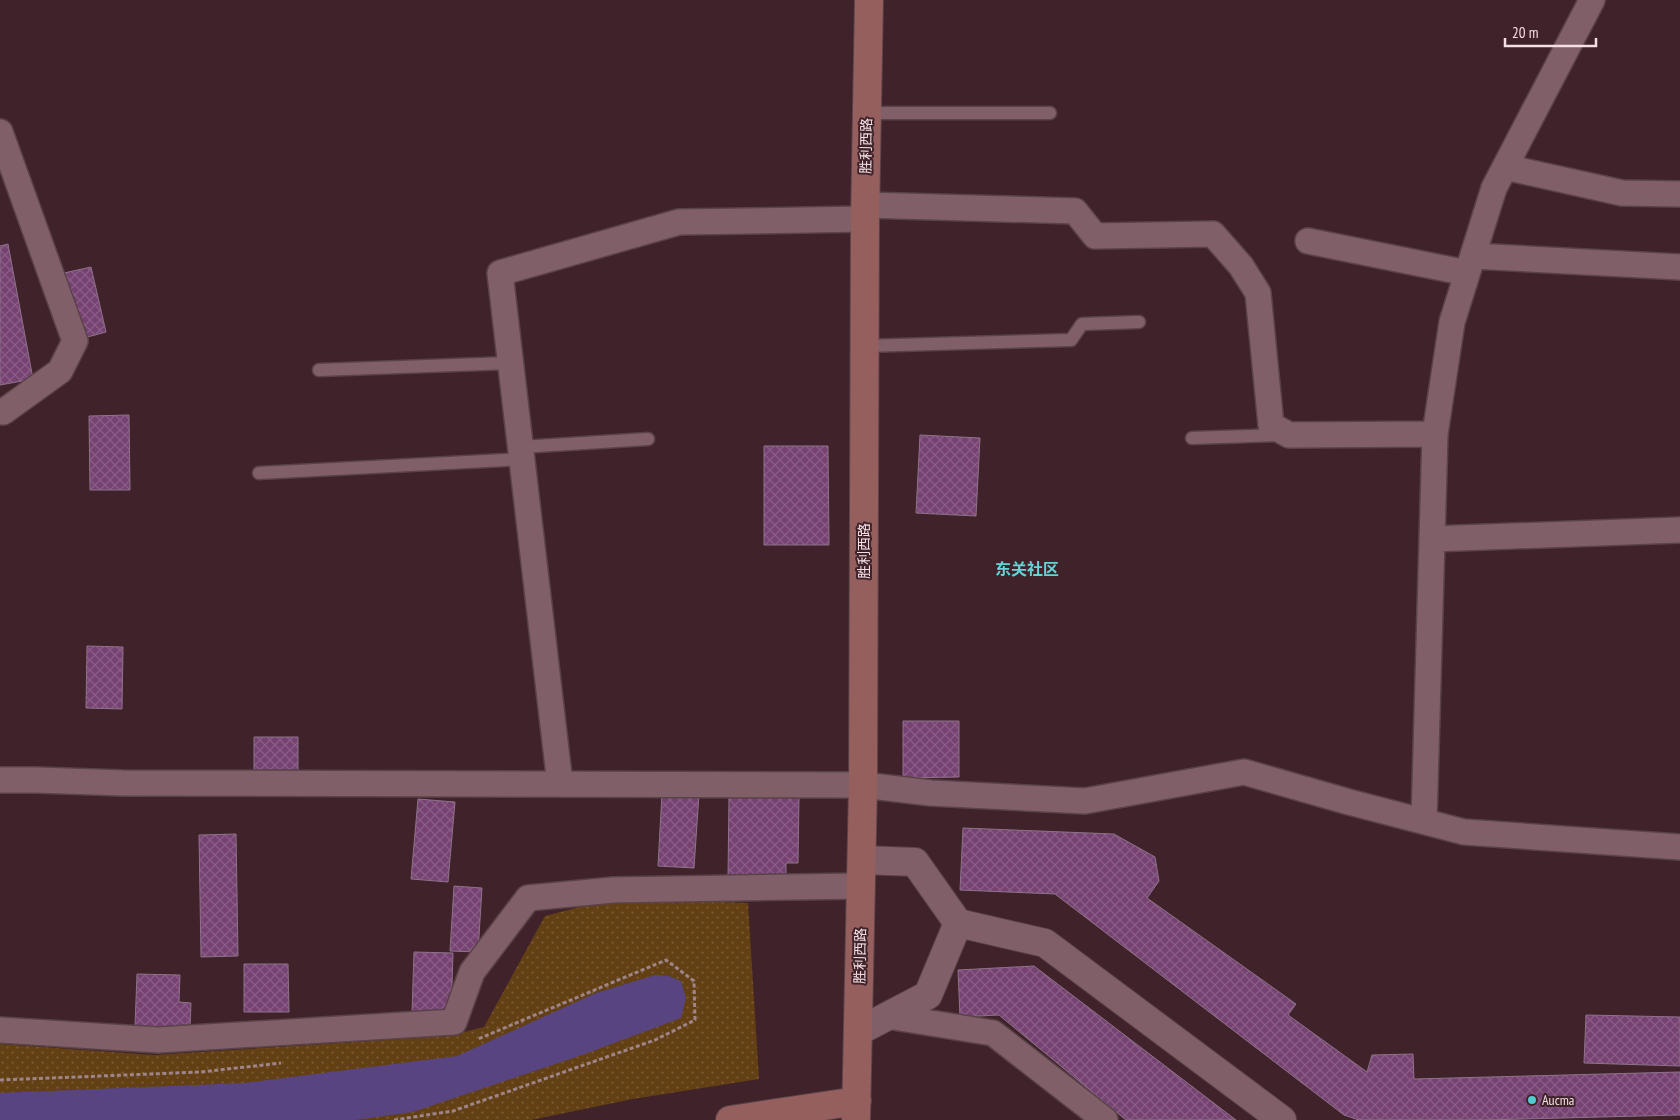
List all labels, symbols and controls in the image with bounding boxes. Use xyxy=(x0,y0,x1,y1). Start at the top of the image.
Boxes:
scale bar xyxy=(1505,15,1596,47)
text: 20 m xyxy=(1512,23,1538,42)
street label: 胜利西路 xyxy=(857,118,875,174)
street label: 胜利西路 xyxy=(855,523,873,579)
district label: 东关社区 xyxy=(995,559,1059,579)
street label: 胜利西路 xyxy=(851,928,869,984)
place label: Aucma xyxy=(1542,1091,1574,1109)
marker: Aucma xyxy=(1526,1094,1538,1106)

